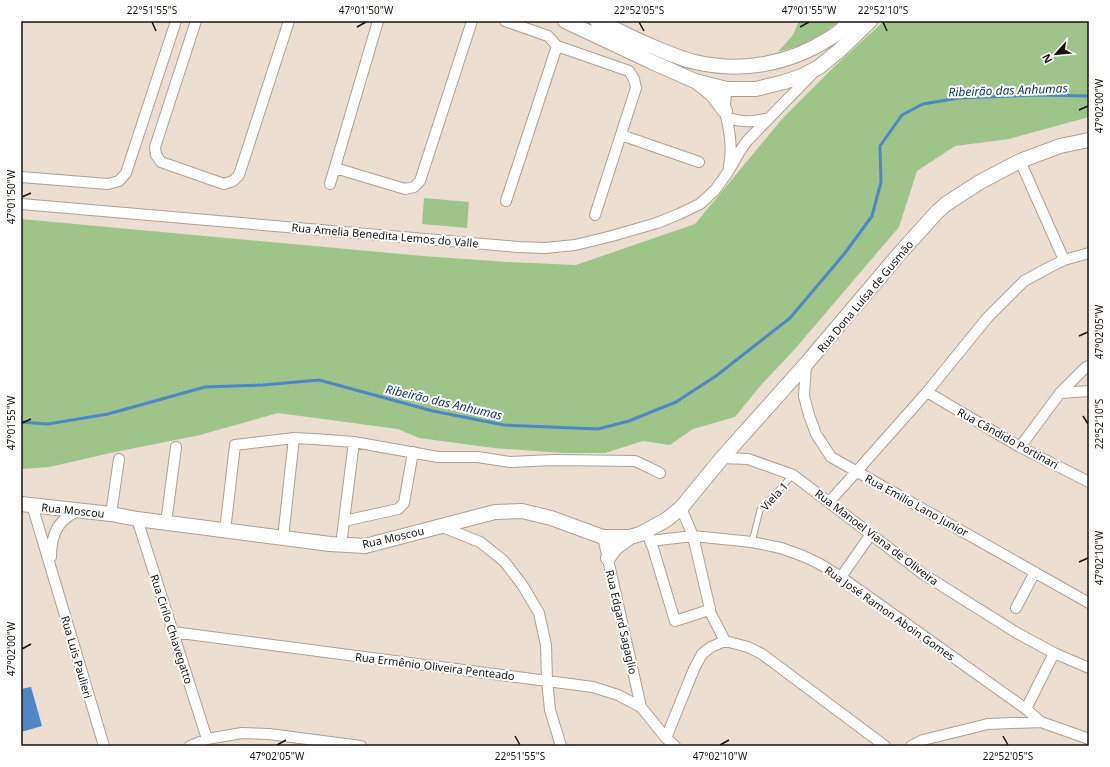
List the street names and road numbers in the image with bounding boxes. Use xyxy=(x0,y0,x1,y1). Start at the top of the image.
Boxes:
street label: Rua Amelia Benedita Lemos do Valle xyxy=(291,219,479,251)
street label: Rua Dona Luísa de Gusmão xyxy=(814,237,917,355)
street label: Rua Cândido Portinari xyxy=(955,404,1061,472)
street label: Rua Emilio Lano Junior xyxy=(863,470,972,540)
street label: Viela 1 xyxy=(757,478,791,514)
street label: Rua Manoel Viana de Oliveira xyxy=(812,486,942,588)
street label: Rua Moscou xyxy=(41,499,105,521)
street label: Rua Moscou xyxy=(360,523,426,551)
street label: Rua José Ramon Aboin Gomes xyxy=(822,562,958,664)
street label: Rua Edgard Sagaglio xyxy=(603,568,641,676)
street label: Rua Cirilo Chiavegatto xyxy=(147,572,197,686)
street label: Rua Luis Paulieri xyxy=(58,614,96,700)
street label: Rua Ermênio Oliveira Penteado xyxy=(354,649,516,683)

